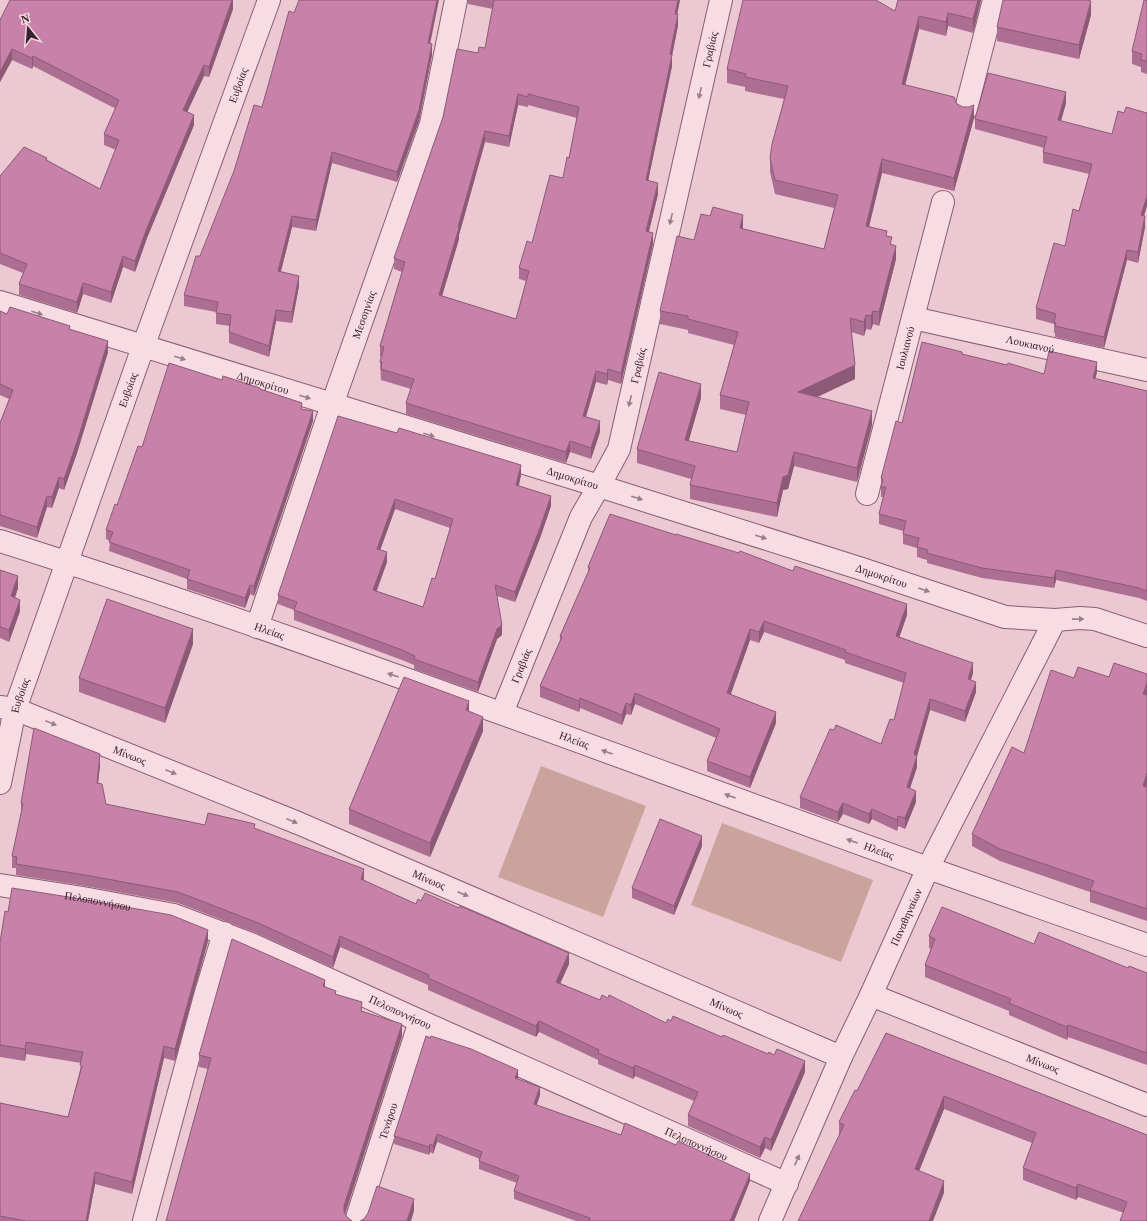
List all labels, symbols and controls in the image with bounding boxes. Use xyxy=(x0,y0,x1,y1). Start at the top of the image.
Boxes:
north arrow xyxy=(8,8,48,48)
text: N xyxy=(20,12,31,25)
street label: Γραβιάς xyxy=(700,30,720,68)
street label: Ευβοίας xyxy=(226,65,250,104)
one-way arrow xyxy=(697,86,703,99)
one-way arrow xyxy=(668,213,674,226)
street label: Μεσσηνίας xyxy=(350,289,378,340)
one-way arrow xyxy=(32,311,44,317)
street label: Ιουλιανού xyxy=(894,324,917,371)
street label: Λουκιανού xyxy=(1005,333,1056,355)
street label: Γραβιάς xyxy=(628,346,648,384)
one-way arrow xyxy=(175,355,187,361)
street label: Δημοκρίτου xyxy=(235,369,291,397)
street label: Ευβοίας xyxy=(116,370,140,409)
one-way arrow xyxy=(299,394,311,400)
one-way arrow xyxy=(627,395,633,407)
one-way arrow xyxy=(423,432,435,438)
street label: Δημοκρίτου xyxy=(545,464,601,492)
one-way arrow xyxy=(631,495,643,501)
one-way arrow xyxy=(755,534,767,540)
street label: Δημοκρίτου xyxy=(854,561,909,590)
one-way arrow xyxy=(919,587,931,593)
one-way arrow xyxy=(1072,616,1085,622)
street label: Ηλείας xyxy=(253,620,287,642)
street label: Γραβιάς xyxy=(509,646,534,685)
one-way arrow xyxy=(386,671,398,677)
street label: Ευβοίας xyxy=(8,676,32,714)
one-way arrow xyxy=(45,721,57,727)
street label: Ηλείας xyxy=(558,729,592,751)
street label: Μίνωος xyxy=(111,743,149,768)
one-way arrow xyxy=(601,748,613,754)
one-way arrow xyxy=(166,769,177,775)
one-way arrow xyxy=(723,793,735,799)
one-way arrow xyxy=(287,818,299,824)
one-way arrow xyxy=(845,837,857,843)
street label: Ηλείας xyxy=(862,840,896,862)
street label: Μίνωος xyxy=(411,867,448,892)
street label: Παναθηναίων xyxy=(888,887,924,948)
street label: Πελοποννήσου xyxy=(64,889,132,913)
one-way arrow xyxy=(457,891,468,897)
street label: Πελοποννήσου xyxy=(367,993,434,1032)
street label: Μίνωος xyxy=(708,995,746,1020)
street label: Μίνωος xyxy=(1024,1051,1062,1076)
street label: Τενάρου xyxy=(377,1101,400,1141)
street label: Πελοποννήσου xyxy=(663,1125,730,1163)
one-way arrow xyxy=(794,1154,800,1165)

